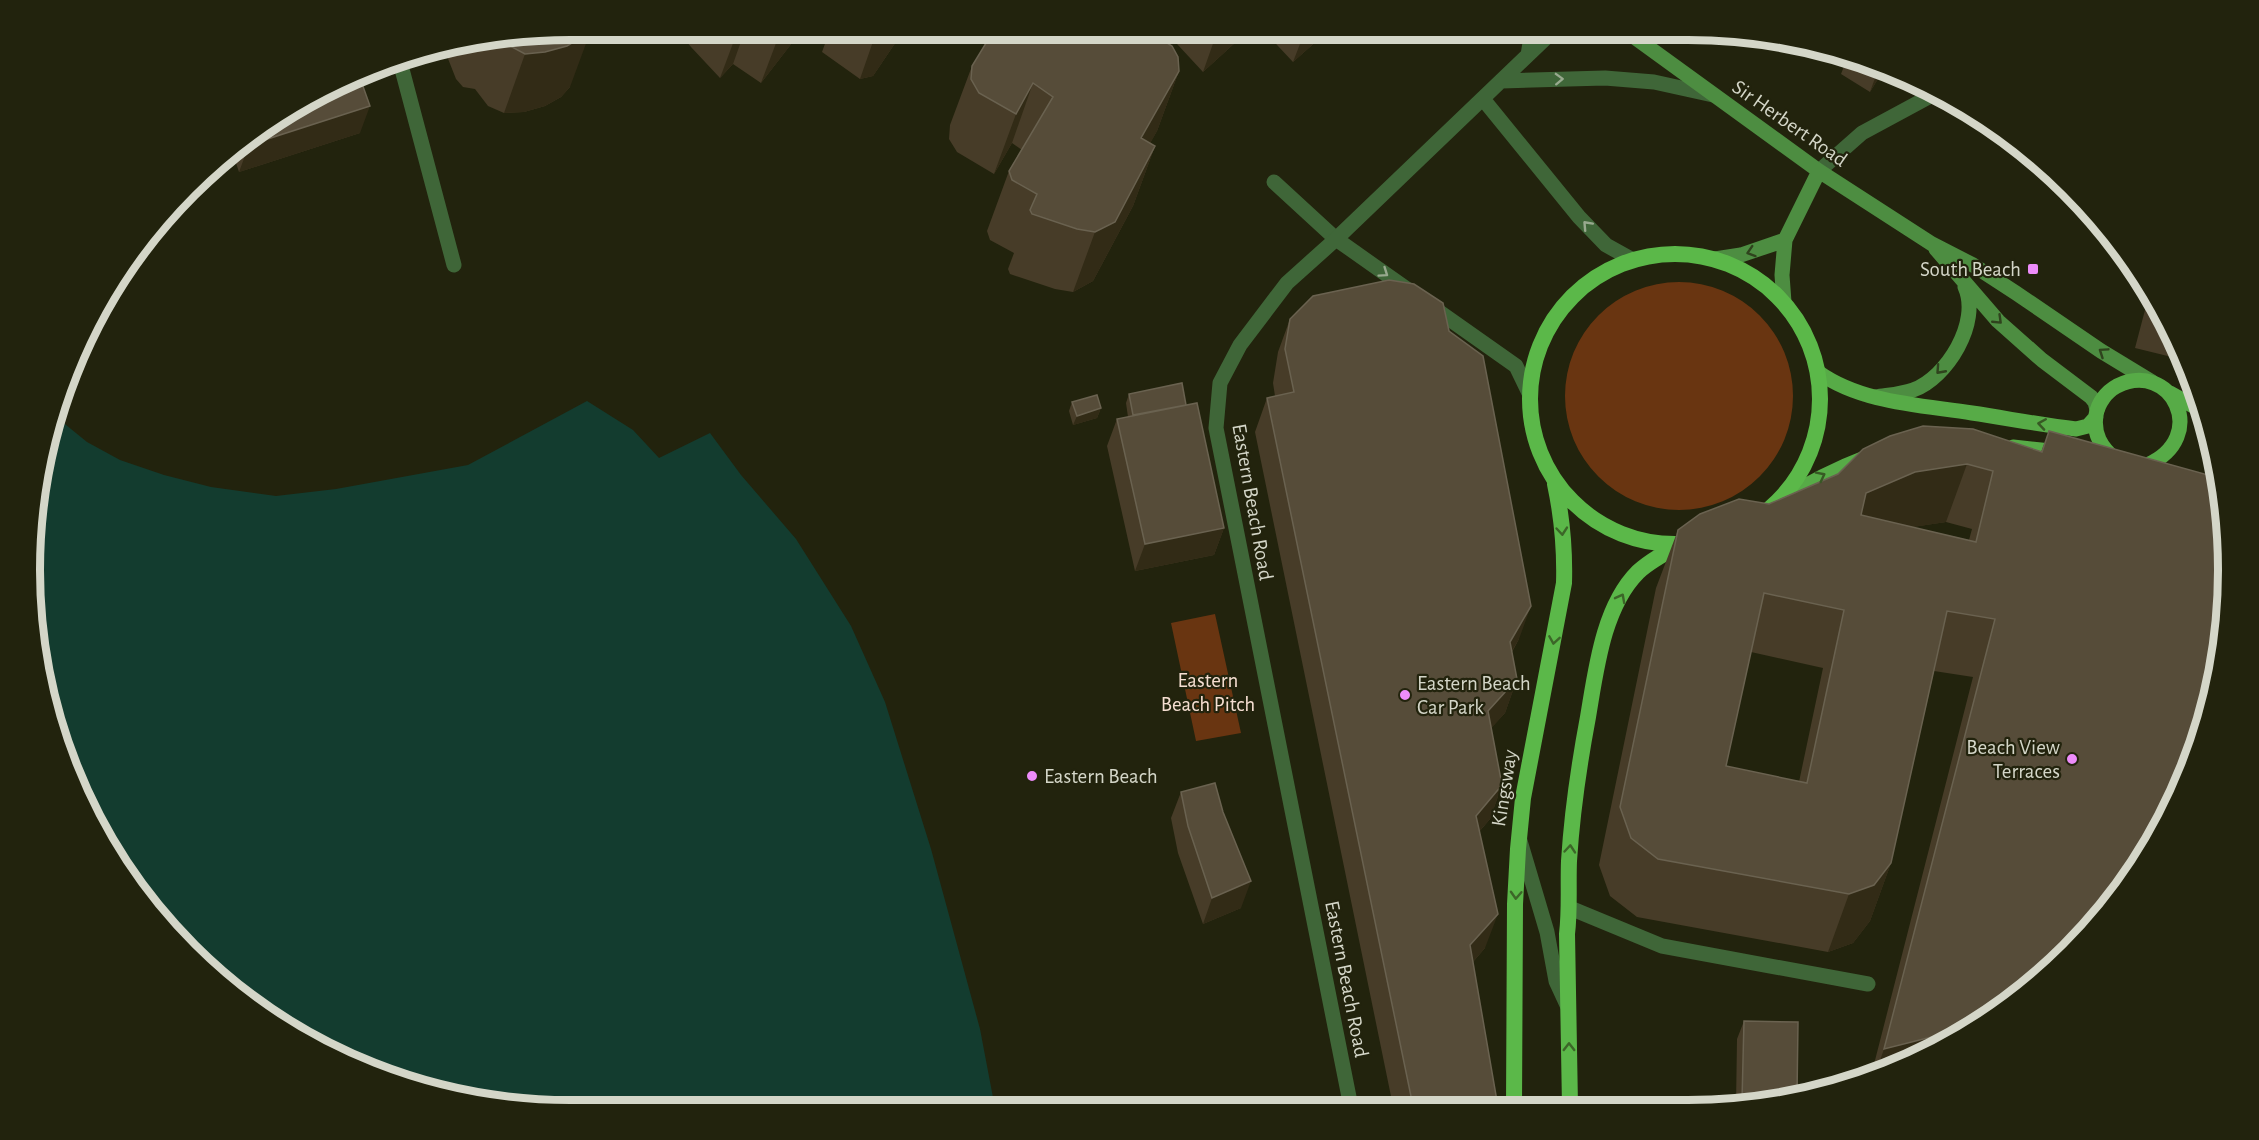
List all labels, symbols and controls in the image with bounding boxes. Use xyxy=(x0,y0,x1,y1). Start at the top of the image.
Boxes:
one-way arrow xyxy=(1555,72,1564,85)
street label: Sir Herbert Road xyxy=(1728,76,1851,171)
one-way arrow xyxy=(1583,221,1594,232)
one-way arrow xyxy=(1746,245,1757,257)
place label: South Beach xyxy=(1920,259,2021,280)
marker: South Beach xyxy=(2026,262,2040,276)
one-way arrow xyxy=(1378,266,1389,277)
one-way arrow xyxy=(1992,313,2002,324)
one-way arrow xyxy=(2098,348,2109,359)
one-way arrow xyxy=(1936,363,1947,373)
one-way arrow xyxy=(2038,418,2048,431)
street label: Eastern Beach Road xyxy=(1228,422,1277,582)
one-way arrow xyxy=(1815,472,1826,483)
one-way arrow xyxy=(1555,527,1568,536)
one-way arrow xyxy=(1614,594,1625,604)
one-way arrow xyxy=(1548,635,1561,645)
park label: Eastern Beach Pitch xyxy=(1161,670,1255,715)
place label: Eastern Beach Car Park xyxy=(1417,673,1531,718)
marker: Eastern Beach Car Park xyxy=(1398,688,1412,702)
place label: Beach View Terraces xyxy=(1966,737,2060,782)
street label: Kingsway xyxy=(1488,748,1521,828)
marker: Beach View Terraces xyxy=(2065,752,2079,766)
place label: Eastern Beach xyxy=(1044,766,1158,787)
marker: Eastern Beach xyxy=(1025,769,1039,783)
one-way arrow xyxy=(1563,845,1576,854)
one-way arrow xyxy=(1509,891,1522,900)
street label: Eastern Beach Road xyxy=(1321,899,1372,1059)
one-way arrow xyxy=(1563,1043,1575,1052)

